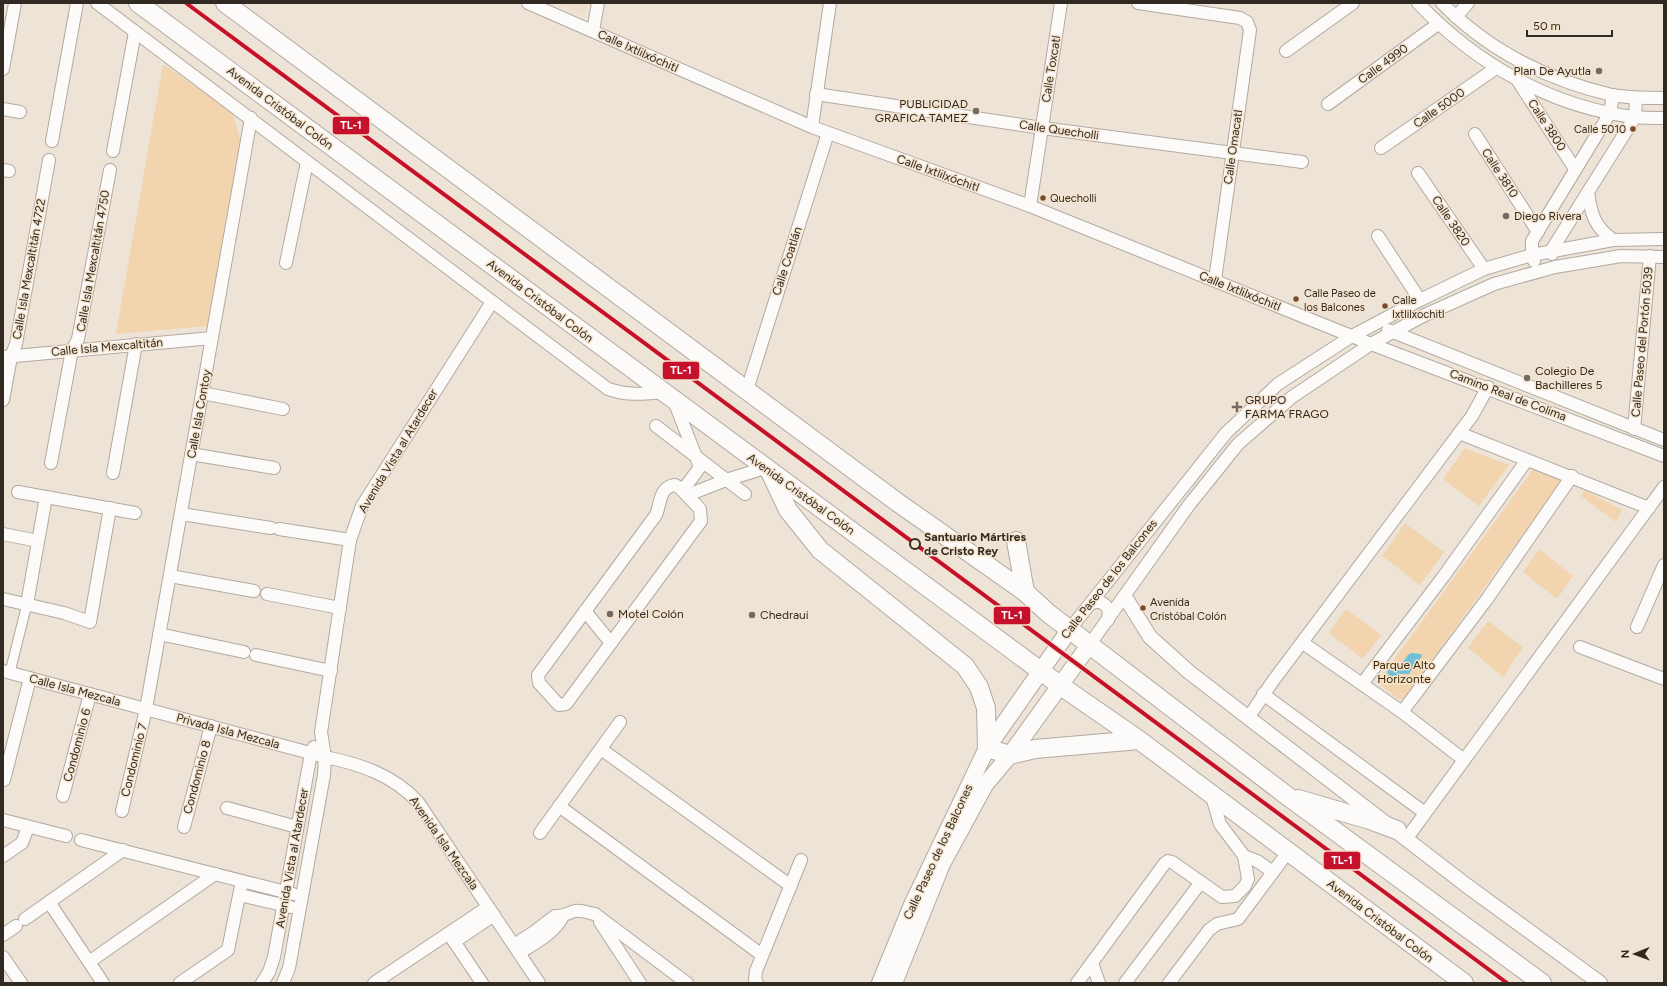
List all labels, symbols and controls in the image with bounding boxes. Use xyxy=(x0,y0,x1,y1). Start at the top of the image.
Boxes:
scale bar xyxy=(1527,12,1612,38)
text: 50 m xyxy=(1533,19,1561,33)
street label: Calle Ixtlilxóchitl xyxy=(595,27,681,75)
street label: Calle Toxcatl xyxy=(1039,34,1063,104)
street label: Calle 4990 xyxy=(1355,41,1411,87)
street label: Avenida Cristóbal Colón xyxy=(224,63,336,153)
place label: Plan De Ayutla xyxy=(1514,64,1591,78)
marker: Plan De Ayutla xyxy=(1594,66,1604,76)
street label: Calle 5000 xyxy=(1411,85,1468,131)
place label: PUBLICIDAD GRAFICA TAMEZ xyxy=(875,97,968,125)
street label: Calle 3800 xyxy=(1525,97,1569,154)
marker: PUBLICIDAD GRAFICA TAMEZ xyxy=(971,106,981,116)
street label: Calle Omacatl xyxy=(1221,109,1245,185)
line badge: TL-1 xyxy=(332,116,370,135)
street label: Calle Quecholli xyxy=(1018,117,1100,143)
text: TL-1 xyxy=(340,119,362,132)
place label: Calle 5010 xyxy=(1574,123,1626,136)
marker: Calle 5010 xyxy=(1628,124,1638,134)
street label: Calle 3810 xyxy=(1479,146,1521,201)
street label: Calle Ixtlilxóchitl xyxy=(895,152,981,194)
street label: Calle Isla Mexcaltitán 4750 xyxy=(74,189,112,333)
place label: Quecholli xyxy=(1050,192,1097,205)
marker: Quecholli xyxy=(1038,193,1048,203)
street label: Calle 3820 xyxy=(1429,193,1473,249)
street label: Calle Isla Mexcaltitán 4722 xyxy=(10,198,48,340)
place label: Diego Rivera xyxy=(1514,209,1582,223)
marker: Diego Rivera xyxy=(1501,211,1511,221)
street label: Calle Coatlán xyxy=(769,225,805,297)
street label: Avenida Cristóbal Colón xyxy=(484,256,596,346)
street label: Calle Paseo del Portón 5039 xyxy=(1628,266,1656,418)
street label: Calle Ixtlilxóchitl xyxy=(1197,268,1283,314)
place label: Calle Paseo de los Balcones xyxy=(1304,287,1376,314)
marker: Calle Paseo de los Balcones xyxy=(1291,294,1301,304)
place label: Calle Ixtlilxochitl xyxy=(1392,294,1445,321)
marker: Calle Ixtlilxochitl xyxy=(1380,301,1390,311)
street label: Calle Isla Mexcaltitán xyxy=(50,335,164,359)
line badge: TL-1 xyxy=(662,361,700,380)
text: TL-1 xyxy=(670,364,692,377)
place label: Colegio De Bachilleres 5 xyxy=(1535,364,1602,392)
street label: Camino Real de Colima xyxy=(1448,366,1568,424)
street label: Calle Isla Contoy xyxy=(184,368,214,460)
marker: Colegio De Bachilleres 5 xyxy=(1522,373,1532,383)
street label: Avenida Vista al Atardecer xyxy=(356,387,440,515)
place label: GRUPO FARMA FRAGO xyxy=(1245,393,1329,421)
marker: GRUPO FARMA FRAGO xyxy=(1232,402,1242,412)
street label: Avenida Cristóbal Colón xyxy=(745,450,858,538)
street label: Calle Paseo de los Balcones xyxy=(1058,516,1160,641)
place label: Santuario Mártires de Cristo Rey xyxy=(924,530,1026,558)
marker: Santuario Mártires de Cristo Rey xyxy=(909,538,921,550)
place label: Avenida Cristóbal Colón xyxy=(1150,596,1226,623)
marker: Avenida Cristóbal Colón xyxy=(1138,603,1148,613)
line badge: TL-1 xyxy=(993,606,1031,625)
place label: Motel Colón xyxy=(618,607,684,621)
place label: Chedraui xyxy=(760,608,809,622)
marker: Motel Colón xyxy=(605,609,615,619)
text: TL-1 xyxy=(1001,609,1023,622)
marker: Chedraui xyxy=(747,610,757,620)
park label: Parque Alto Horizonte xyxy=(1373,658,1435,686)
street label: Calle Isla Mezcala xyxy=(28,671,122,709)
street label: Condominio 6 xyxy=(60,707,94,783)
street label: Privada Isla Mezcala xyxy=(175,710,281,752)
street label: Condominio 7 xyxy=(118,721,150,798)
street label: Condominio 8 xyxy=(180,738,214,816)
street label: Calle Paseo de los Balcones xyxy=(900,782,976,922)
street label: Avenida Vista al Atardecer xyxy=(273,787,311,929)
street label: Avenida Isla Mezcala xyxy=(406,794,482,892)
line badge: TL-1 xyxy=(1323,851,1361,870)
text: TL-1 xyxy=(1331,854,1353,867)
street label: Avenida Cristóbal Colón xyxy=(1324,876,1436,966)
north arrow xyxy=(1615,934,1655,974)
text: N xyxy=(1619,950,1632,959)

